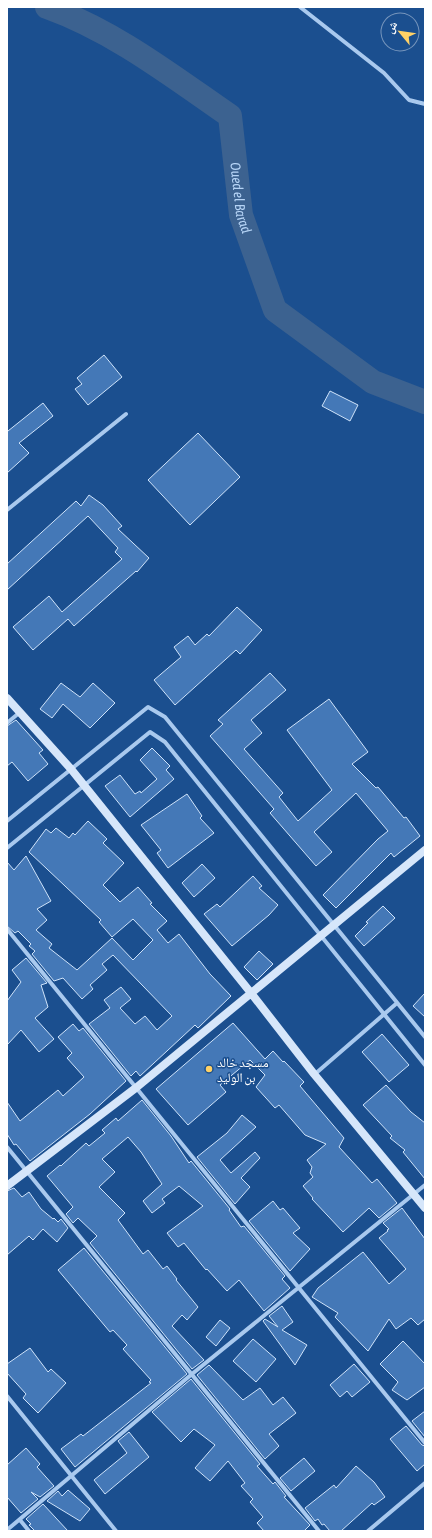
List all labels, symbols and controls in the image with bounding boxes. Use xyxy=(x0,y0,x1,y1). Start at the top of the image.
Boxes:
north arrow xyxy=(380,12,420,52)
text: ش xyxy=(383,19,401,36)
water label: Oued el Barad xyxy=(227,161,255,235)
place label: مسجد خالد بن الوليد xyxy=(217,1055,269,1086)
marker: مسجد خالد بن الوليد xyxy=(204,1064,214,1074)

